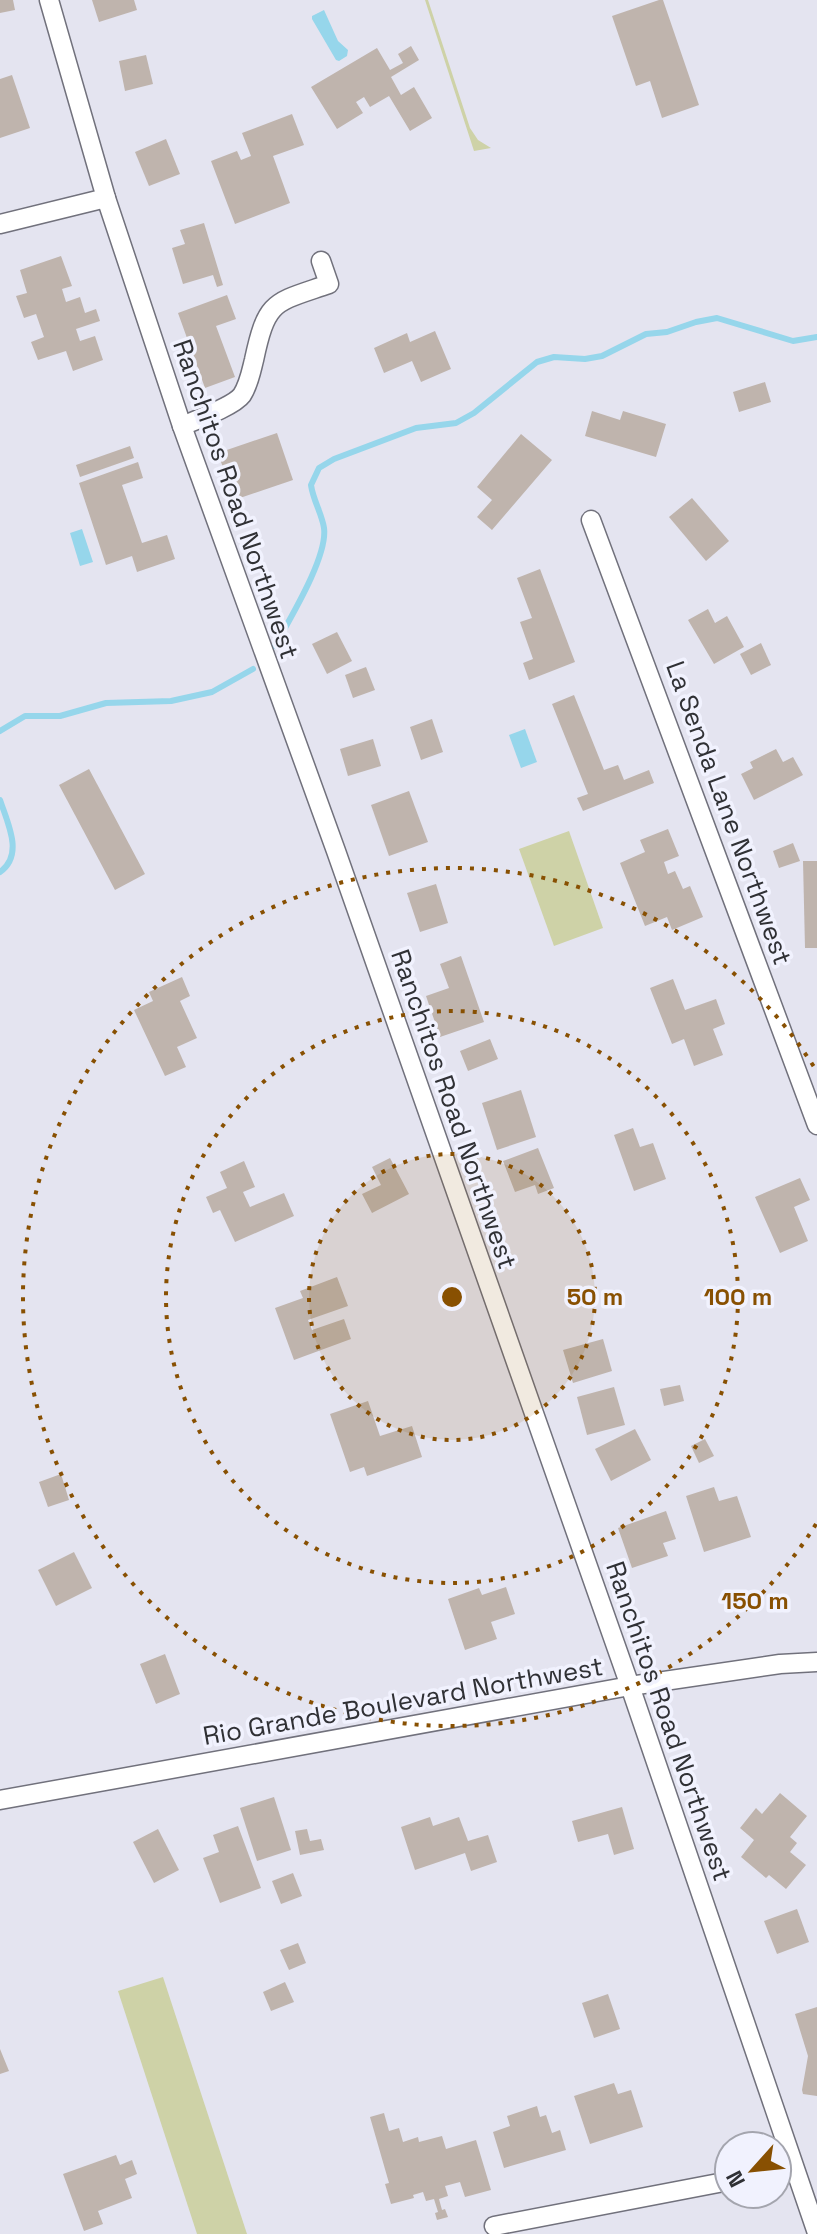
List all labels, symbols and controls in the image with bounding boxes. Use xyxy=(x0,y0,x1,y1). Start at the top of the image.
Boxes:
street label: Ranchitos Road Northwest xyxy=(165,335,307,663)
street label: La Senda Lane Northwest xyxy=(658,656,800,970)
street label: Ranchitos Road Northwest xyxy=(383,945,525,1273)
text: 50 m xyxy=(567,1281,623,1312)
text: 100 m xyxy=(704,1281,772,1312)
centre of rings xyxy=(438,1283,466,1311)
street label: Ranchitos Road Northwest xyxy=(598,1557,740,1885)
text: 150 m xyxy=(721,1585,789,1616)
street label: Rio Grande Boulevard Northwest xyxy=(200,1649,606,1753)
north arrow xyxy=(713,2130,793,2210)
text: N xyxy=(719,2166,751,2192)

